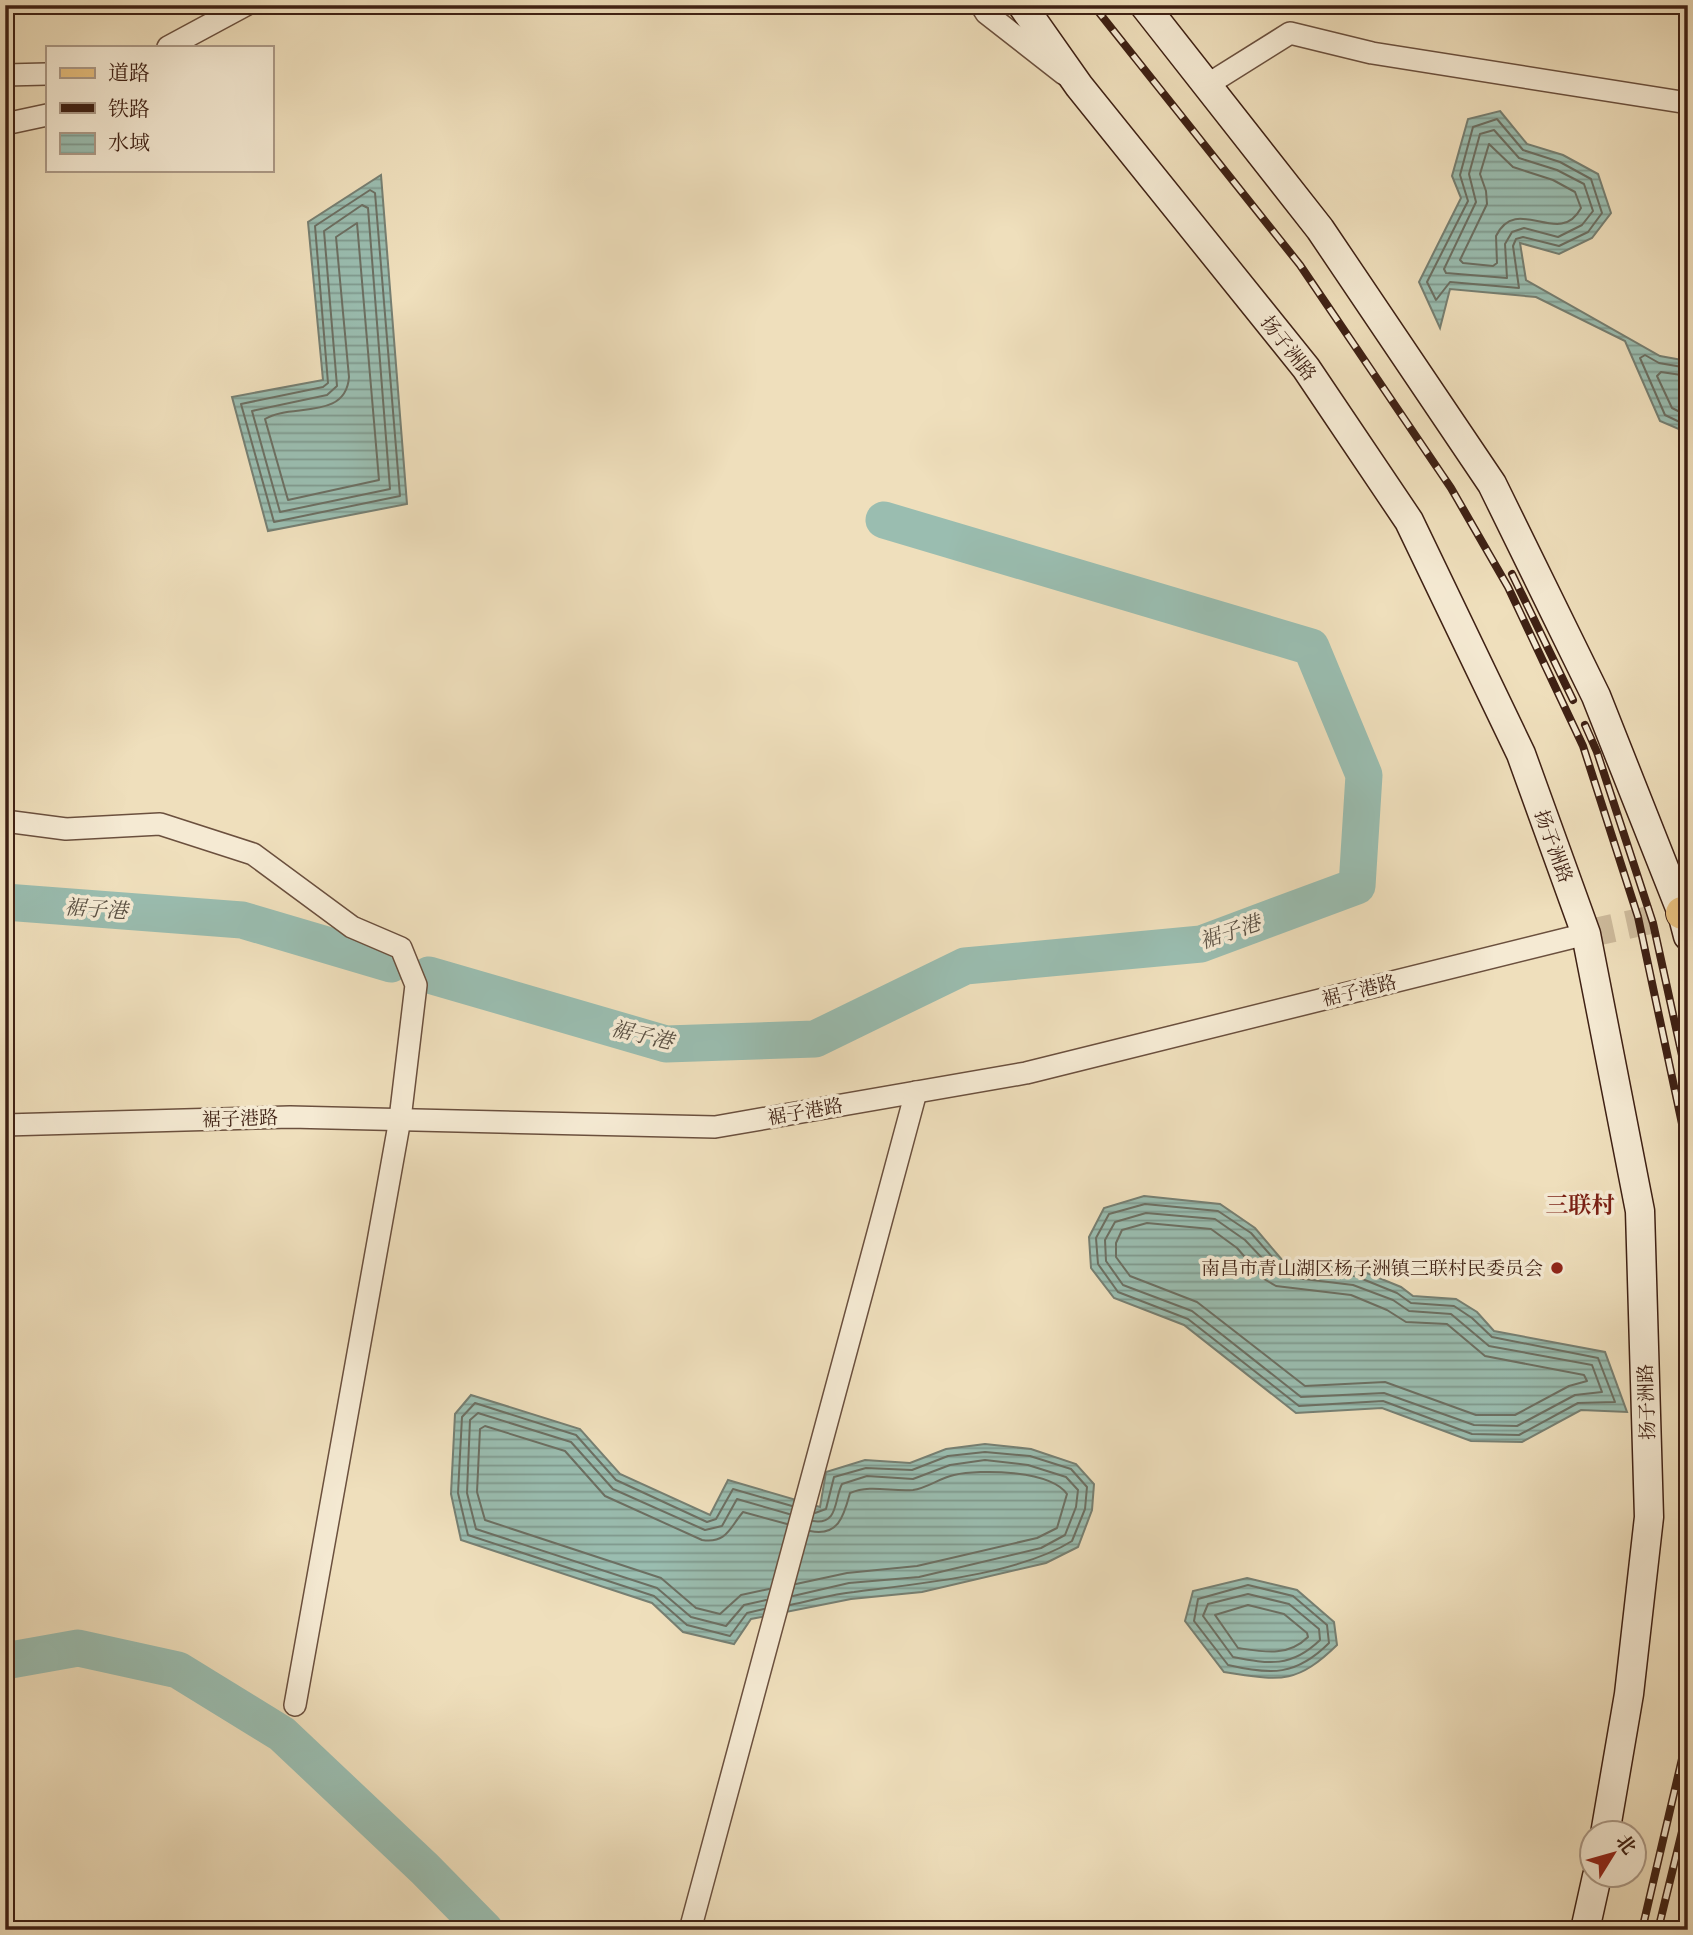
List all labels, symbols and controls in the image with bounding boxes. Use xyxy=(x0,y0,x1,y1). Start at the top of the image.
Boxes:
legend xyxy=(46,46,273,172)
text: 道路 xyxy=(108,60,150,85)
text: 铁路 xyxy=(108,96,150,121)
text: 水域 xyxy=(108,130,150,155)
street label: 扬子洲路 xyxy=(1256,311,1321,385)
street label: 扬子洲路 xyxy=(1530,807,1577,886)
water label: 裾子港 xyxy=(64,894,131,923)
water label: 裾子港 xyxy=(1196,908,1267,954)
street label: 裾子港路 xyxy=(1319,970,1399,1011)
water label: 裾子港 xyxy=(609,1015,679,1054)
street label: 裾子港路 xyxy=(766,1094,845,1129)
street label: 裾子港路 xyxy=(202,1106,278,1131)
district label: 三联村 xyxy=(1546,1191,1615,1219)
place label: 南昌市青山湖区杨子洲镇三联村民委员会 xyxy=(1201,1257,1543,1280)
marker: 南昌市青山湖区杨子洲镇三联村民委员会 xyxy=(1549,1260,1565,1276)
street label: 扬子洲路 xyxy=(1634,1364,1659,1440)
north arrow xyxy=(1578,1820,1648,1890)
text: 北 xyxy=(1611,1830,1641,1859)

